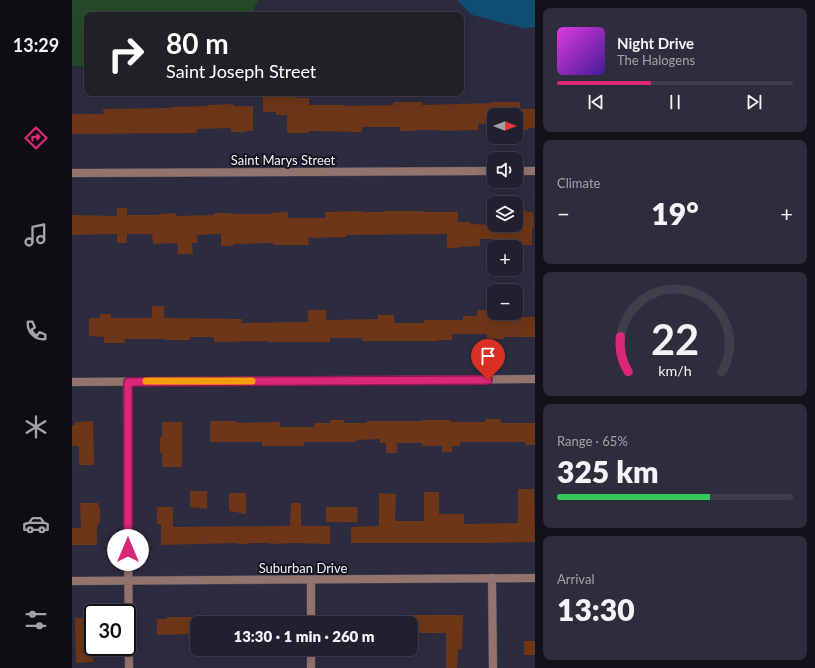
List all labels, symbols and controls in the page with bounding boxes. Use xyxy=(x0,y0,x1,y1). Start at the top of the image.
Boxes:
text: 80 m xyxy=(166,26,229,60)
icon: right xyxy=(100,28,152,80)
text: 13:29 xyxy=(13,34,59,56)
text: Night Drive xyxy=(617,34,694,52)
text: The Halogens xyxy=(617,52,695,68)
text: Saint Joseph Street xyxy=(166,60,316,82)
icon: previous xyxy=(585,91,607,113)
icon: pause xyxy=(664,91,686,113)
icon: next xyxy=(743,91,765,113)
north arrow xyxy=(487,108,523,144)
map controls xyxy=(487,108,523,320)
icon: directions xyxy=(22,124,50,152)
street label: Saint Marys Street xyxy=(231,152,336,168)
button: sound xyxy=(487,152,523,188)
text: Climate xyxy=(557,175,600,191)
text: 19° xyxy=(651,195,699,231)
button: layers xyxy=(487,196,523,232)
text: − xyxy=(557,200,570,227)
text: + xyxy=(780,200,793,227)
icon: music xyxy=(22,221,50,249)
button: + xyxy=(487,240,523,276)
button: − xyxy=(487,284,523,320)
text: 22 xyxy=(651,314,699,364)
icon: phone xyxy=(22,317,50,345)
pin xyxy=(471,339,505,380)
icon: arrive xyxy=(477,345,499,367)
text: km/h xyxy=(658,362,692,379)
icon: climate xyxy=(22,413,50,441)
text: Range · 65% xyxy=(557,433,628,449)
text: 325 km xyxy=(557,453,658,489)
icon: car xyxy=(22,510,50,538)
position arrow xyxy=(107,529,149,571)
street label: Suburban Drive xyxy=(259,560,348,576)
text: Arrival xyxy=(557,571,594,587)
text: 13:30 xyxy=(557,591,635,627)
speed limit sign: 30 xyxy=(84,604,136,656)
icon: filters xyxy=(22,606,50,634)
text: 13:30 · 1 min · 260 m xyxy=(233,627,375,645)

